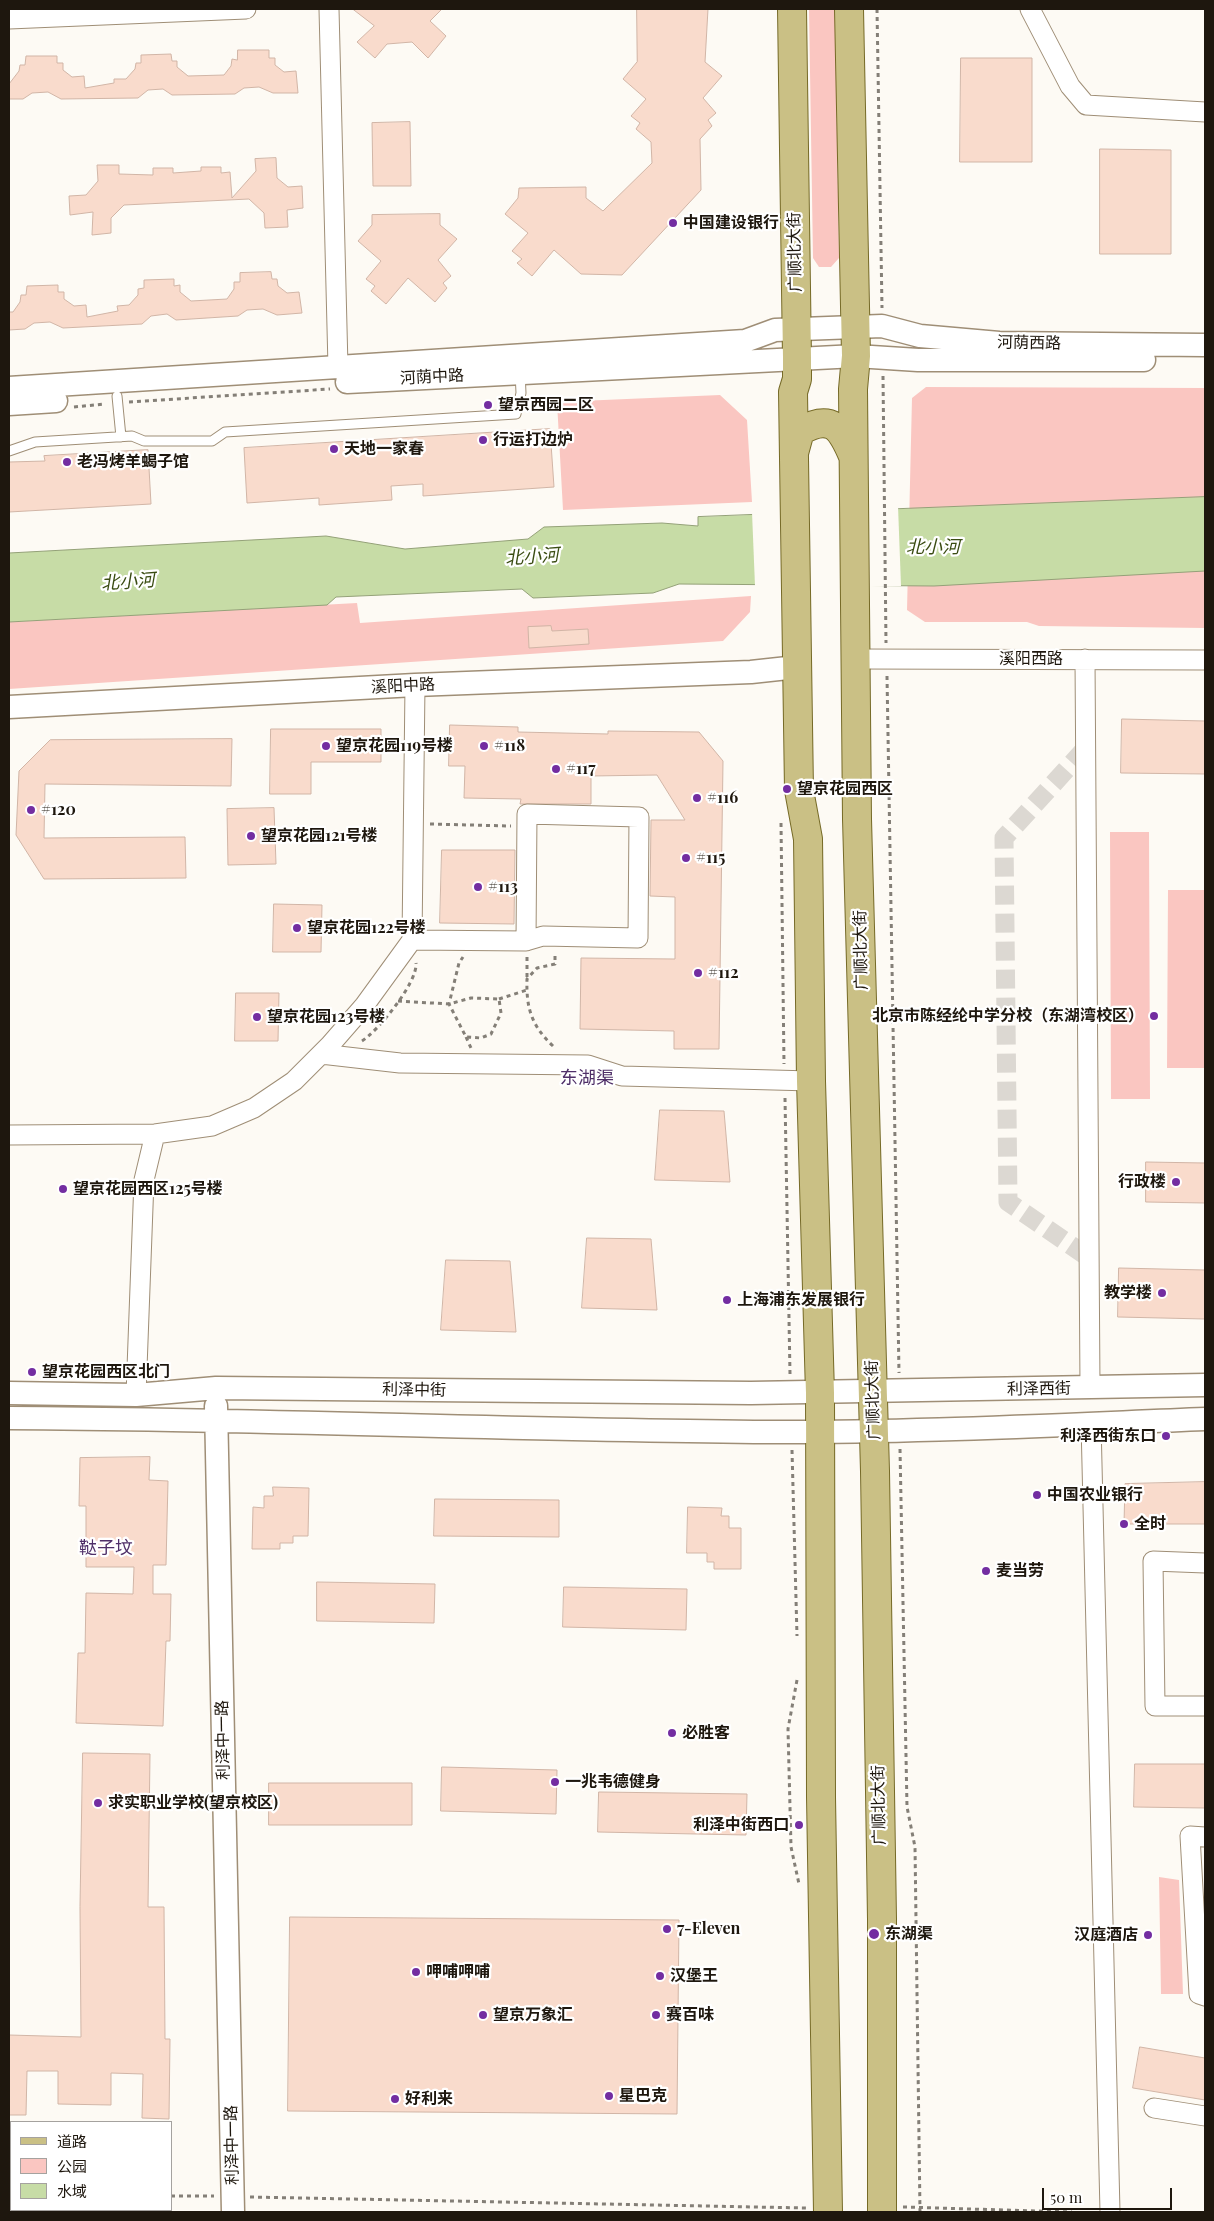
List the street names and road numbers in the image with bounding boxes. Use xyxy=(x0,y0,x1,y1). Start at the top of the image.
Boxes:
street label: 广顺北大街 xyxy=(785,212,805,292)
street label: 河荫西路 xyxy=(997,333,1061,353)
street label: 河荫中路 xyxy=(400,366,464,388)
street label: 溪阳西路 xyxy=(999,649,1063,669)
street label: 溪阳中路 xyxy=(371,675,435,697)
street label: 广顺北大街 xyxy=(851,910,871,990)
street label: 广顺北大街 xyxy=(862,1360,884,1440)
street label: 利泽西街 xyxy=(1007,1379,1071,1399)
street label: 利泽中街 xyxy=(382,1380,446,1400)
street label: 利泽中一路 xyxy=(213,1700,233,1780)
street label: 广顺北大街 xyxy=(869,1765,889,1845)
street label: 利泽中一路 xyxy=(222,2105,242,2185)

